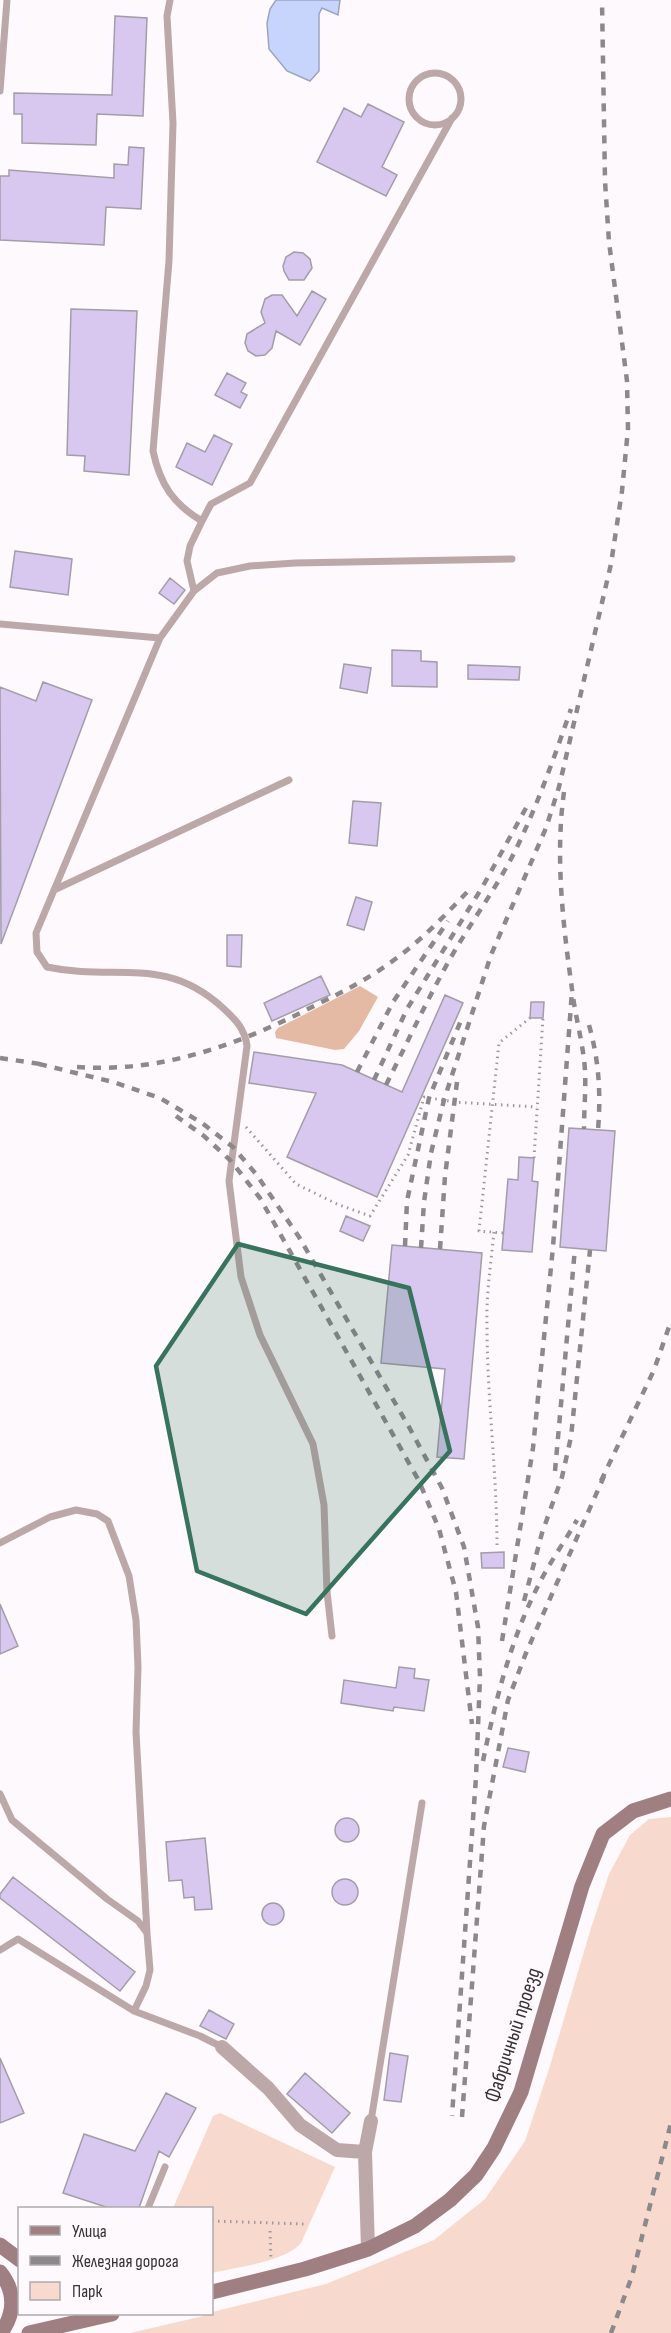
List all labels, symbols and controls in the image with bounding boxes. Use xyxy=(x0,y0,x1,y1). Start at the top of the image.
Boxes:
street label: Фабричный проезд xyxy=(479,1965,547,2105)
legend xyxy=(18,2207,213,2315)
text: Улица xyxy=(72,2221,107,2242)
text: Железная дорога xyxy=(72,2251,179,2272)
text: Парк xyxy=(72,2281,103,2302)

